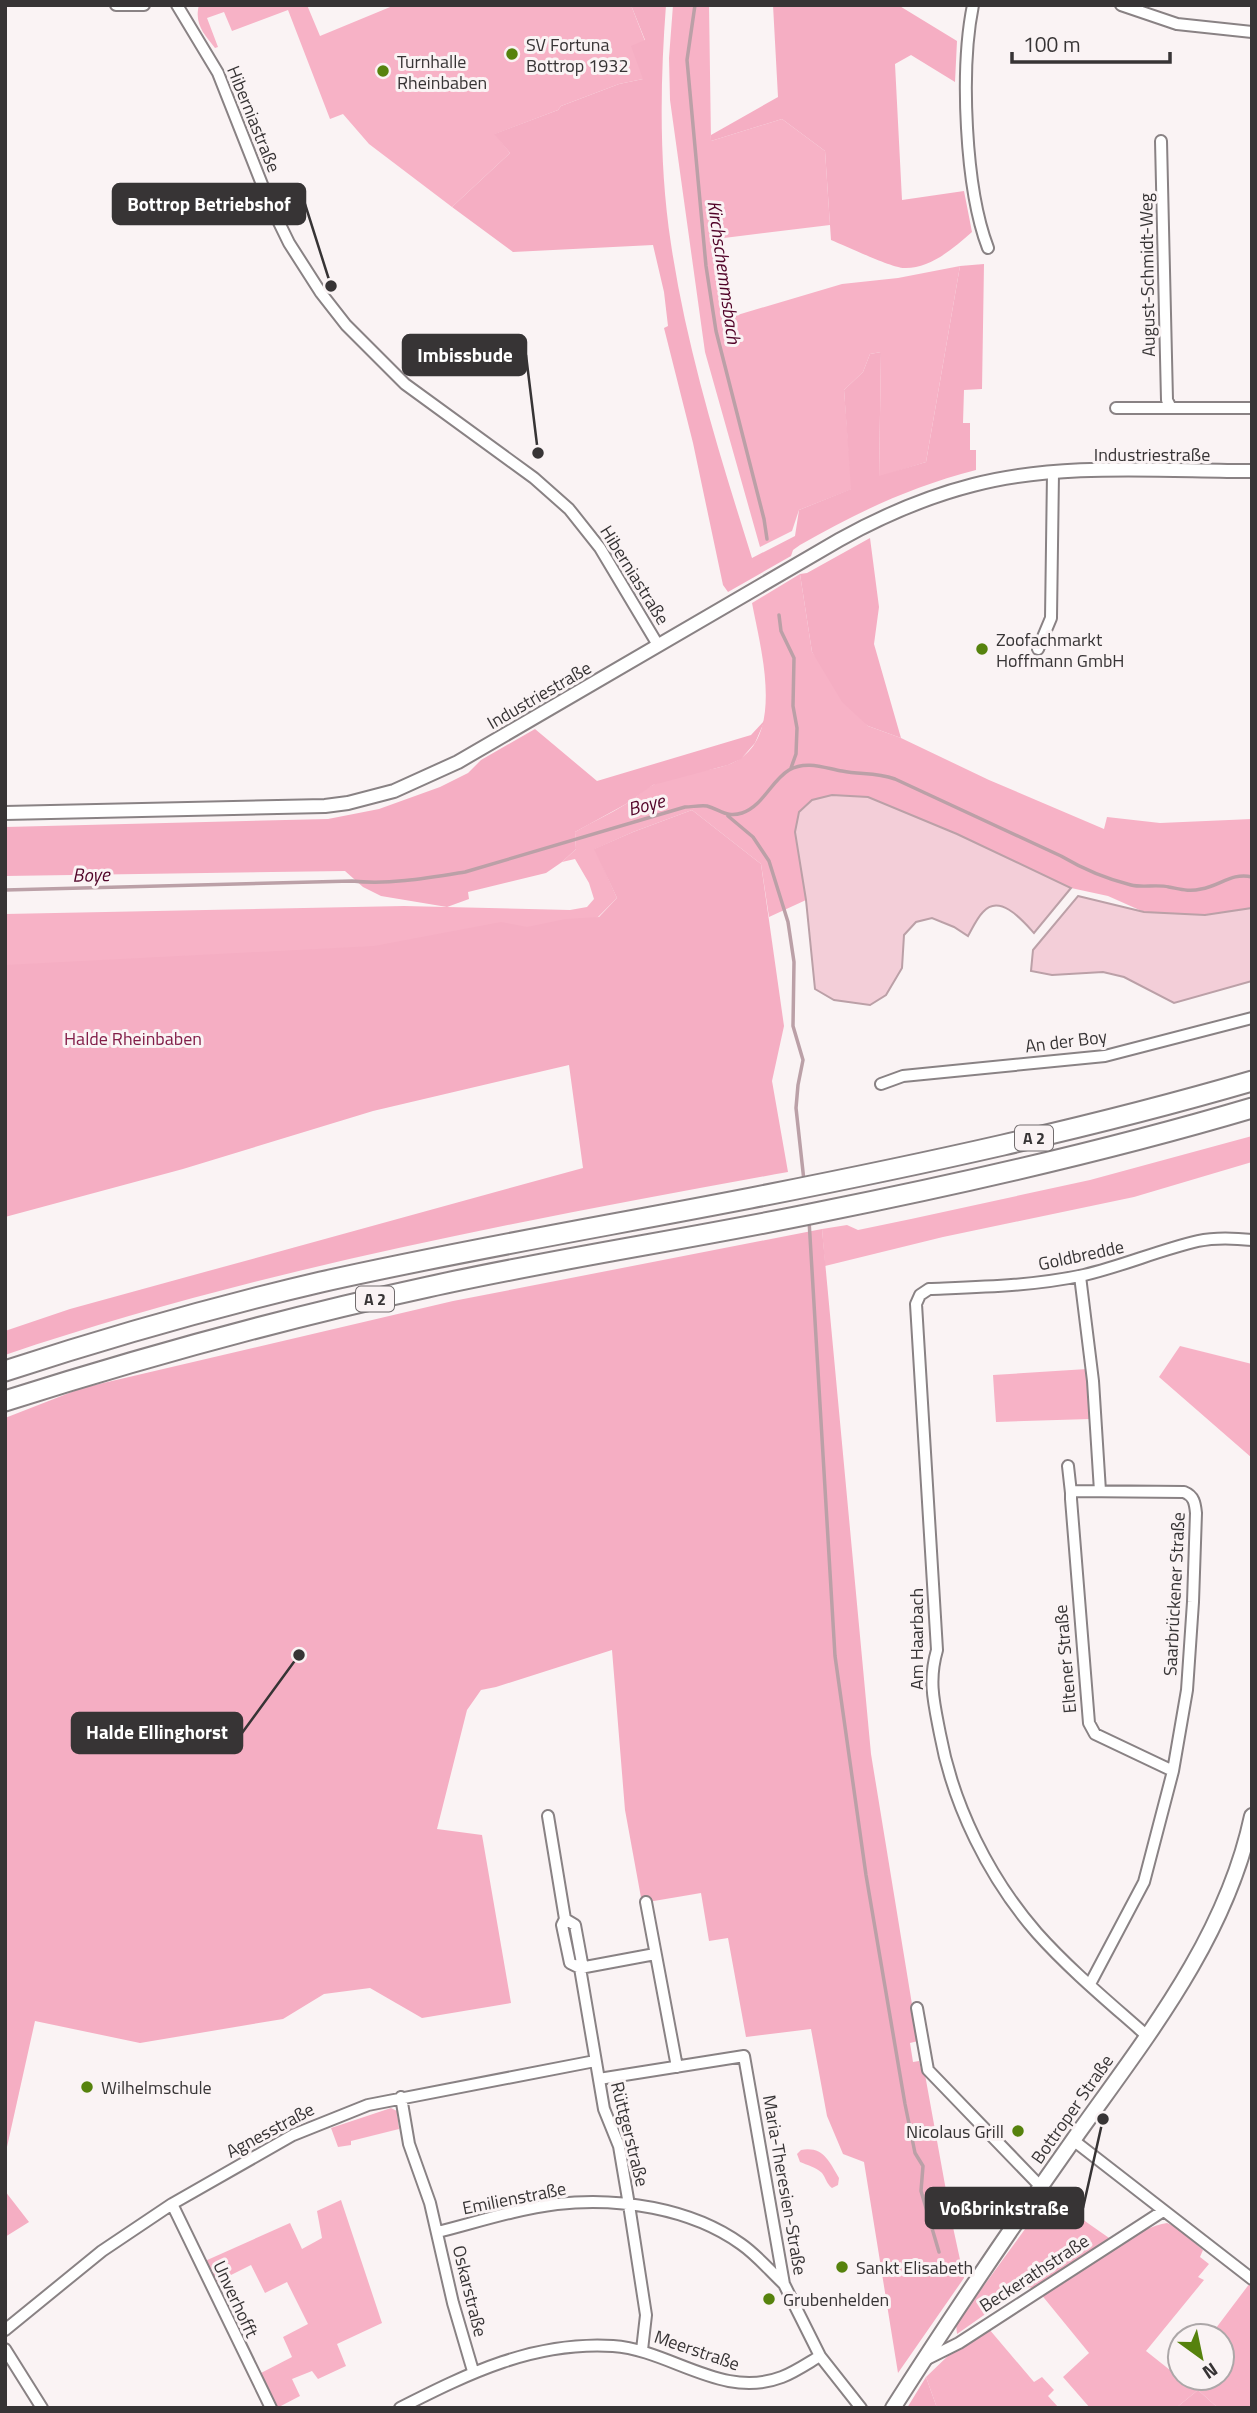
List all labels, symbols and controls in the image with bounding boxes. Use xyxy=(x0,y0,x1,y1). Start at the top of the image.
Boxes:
scale bar xyxy=(1012,21,1170,65)
text: 100 m xyxy=(1023,28,1080,60)
place label: SV Fortuna Bottrop 1932 xyxy=(526,31,628,79)
marker: SV Fortuna Bottrop 1932 xyxy=(504,46,520,62)
place label: Turnhalle Rheinbaben xyxy=(397,48,487,96)
street label: Hiberniastraße xyxy=(220,62,288,176)
marker: Turnhalle Rheinbaben xyxy=(375,63,391,79)
callout: Bottrop Betriebshof xyxy=(113,184,305,224)
text: Bottrop Betriebshof xyxy=(127,189,291,218)
street label: August-Schmidt-Weg xyxy=(1132,193,1162,357)
water label: Kirchschemmsbach xyxy=(701,198,749,346)
callout: Imbissbude xyxy=(403,335,526,375)
text: Imbissbude xyxy=(417,340,513,369)
street label: Industriestraße xyxy=(1094,441,1210,468)
street label: Hiberniastraße xyxy=(594,520,676,630)
place label: Zoofachmarkt Hoffmann GmbH xyxy=(996,626,1125,674)
marker: Zoofachmarkt Hoffmann GmbH xyxy=(974,641,990,657)
street label: Industriestraße xyxy=(482,654,596,736)
water label: Boye xyxy=(624,785,669,823)
water label: Boye xyxy=(72,859,111,889)
street label: An der Boy xyxy=(1024,1023,1109,1059)
park label: Halde Rheinbaben xyxy=(64,1025,202,1052)
road number: A 2 xyxy=(1015,1126,1053,1150)
street label: Goldbredde xyxy=(1036,1233,1126,1277)
road number: A 2 xyxy=(356,1287,394,1312)
street label: Saarbrückener Straße xyxy=(1156,1511,1192,1677)
street label: Am Haarbach xyxy=(903,1588,930,1690)
street label: Eltener Straße xyxy=(1047,1604,1083,1714)
callout: Halde Ellinghorst xyxy=(72,1713,242,1753)
text: Halde Ellinghorst xyxy=(86,1717,228,1746)
street label: Bottroper Straße xyxy=(1024,2049,1120,2169)
place label: Wilhelmschule xyxy=(101,2074,212,2101)
marker: Wilhelmschule xyxy=(79,2079,95,2095)
street label: Rüttgerstraße xyxy=(604,2079,656,2189)
street label: Maria-Theresien-Straße xyxy=(756,2093,814,2277)
street label: Agnesstraße xyxy=(221,2095,319,2165)
place label: Nicolaus Grill xyxy=(906,2118,1004,2145)
marker: Nicolaus Grill xyxy=(1010,2123,1026,2139)
street label: Emilienstraße xyxy=(460,2175,568,2221)
callout: Voßbrinkstraße xyxy=(926,2188,1083,2228)
text: Voßbrinkstraße xyxy=(939,2193,1069,2222)
street label: Beckerathstraße xyxy=(974,2227,1094,2319)
street label: Oskarstraße xyxy=(446,2242,494,2340)
place label: Sankt Elisabeth xyxy=(856,2254,973,2281)
street label: Unverhofft xyxy=(206,2256,266,2343)
marker: Sankt Elisabeth xyxy=(834,2259,850,2275)
place label: Grubenhelden xyxy=(783,2286,889,2313)
marker: Grubenhelden xyxy=(761,2291,777,2307)
north arrow xyxy=(1166,2322,1236,2392)
street label: Meerstraße xyxy=(651,2323,743,2377)
text: N xyxy=(1197,2356,1224,2387)

